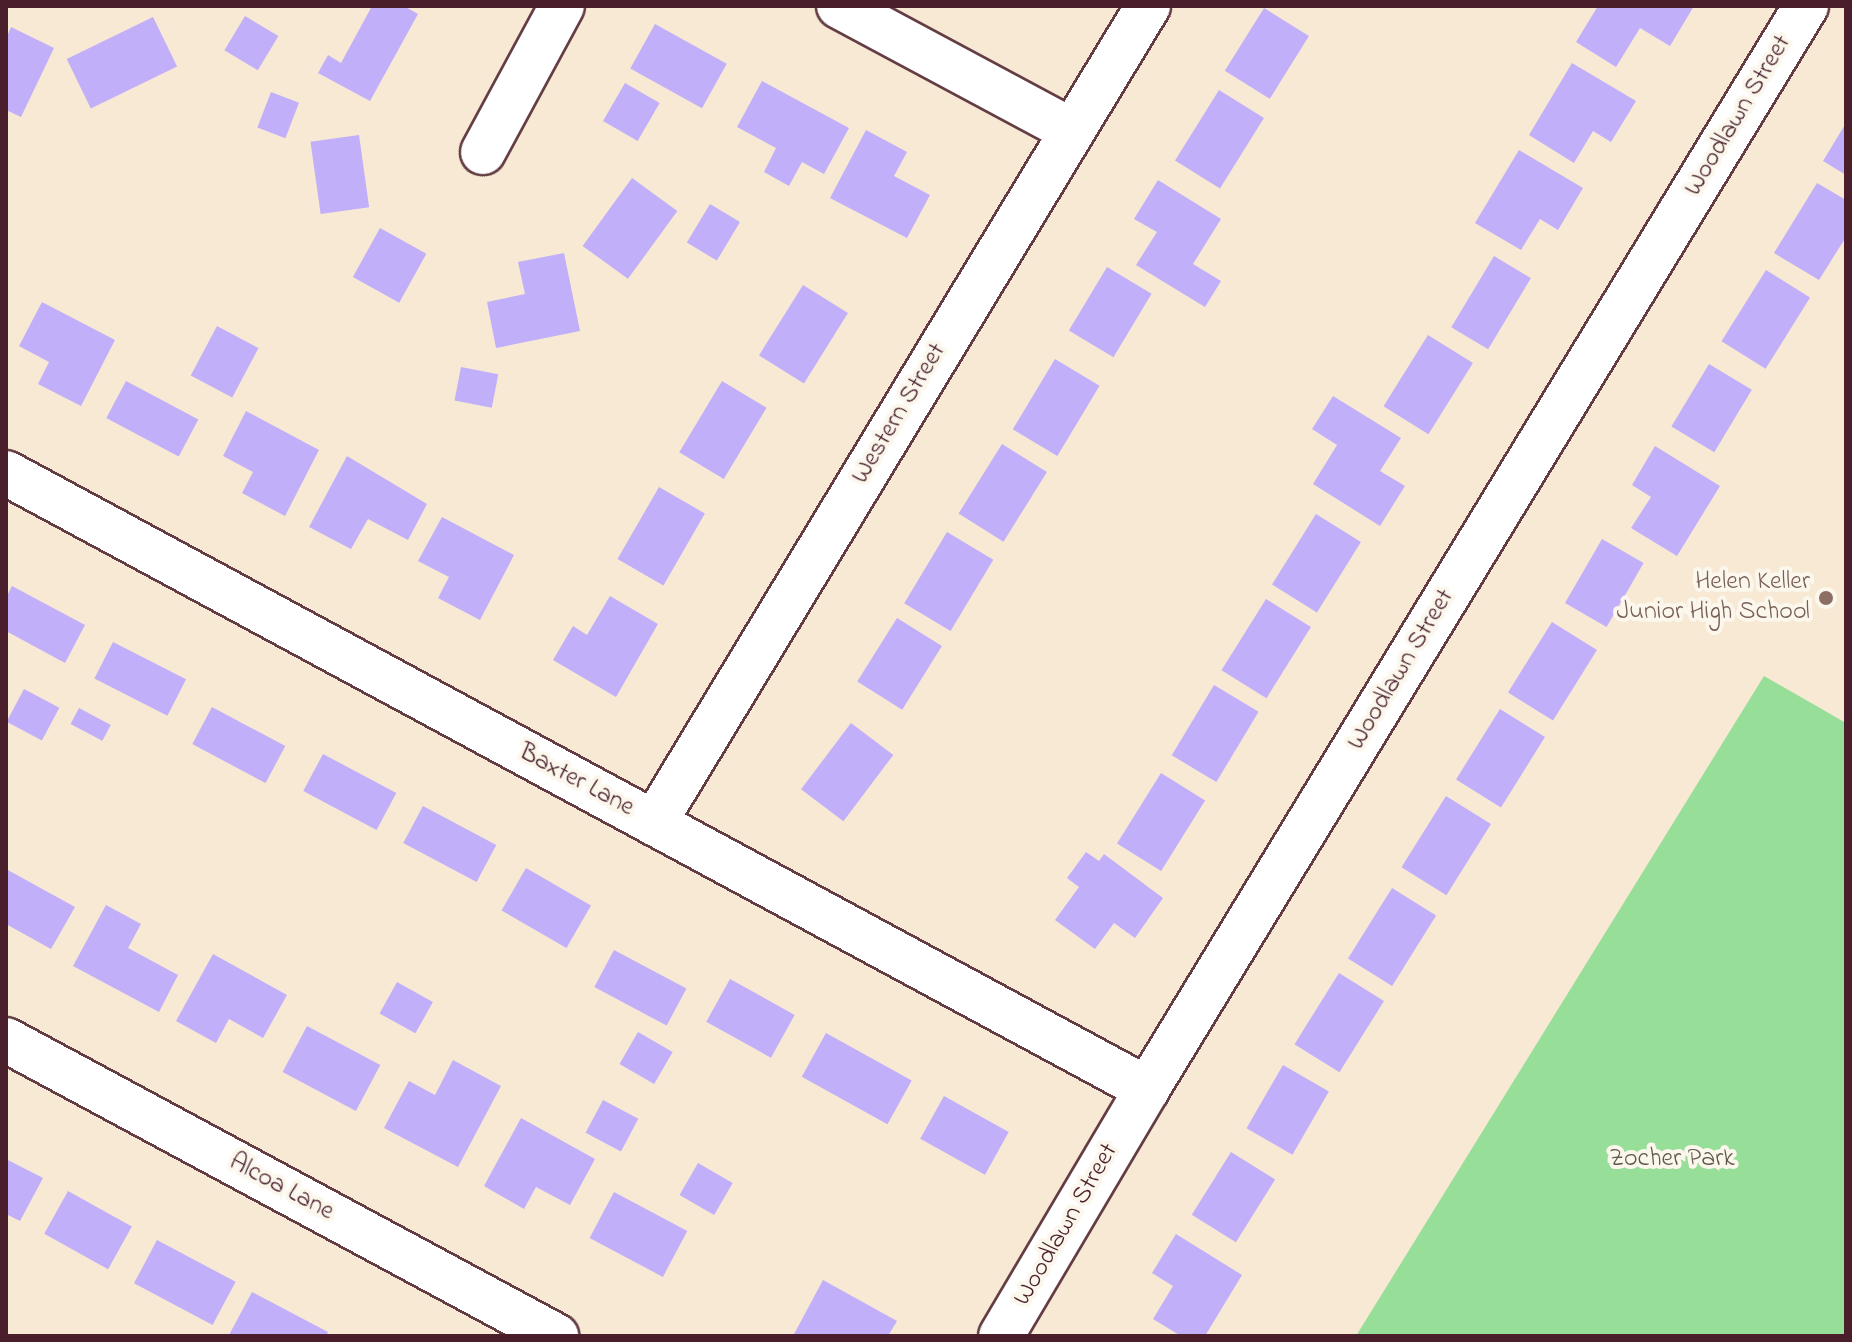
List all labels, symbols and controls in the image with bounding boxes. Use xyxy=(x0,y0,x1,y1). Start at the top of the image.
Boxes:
street label: Woodlawn Street xyxy=(1679,30,1799,202)
street label: Western Street xyxy=(846,338,954,490)
place label: Helen Keller Junior High School xyxy=(1616,567,1810,628)
street label: Woodlawn Street xyxy=(1342,584,1462,756)
marker: Helen Keller Junior High School xyxy=(1817,589,1835,607)
street label: Baxter Lane xyxy=(513,738,639,824)
street label: Woodlawn Street xyxy=(1008,1138,1126,1312)
park label: Zocher Park xyxy=(1609,1144,1735,1176)
street label: Alcoa Lane xyxy=(223,1147,339,1229)

